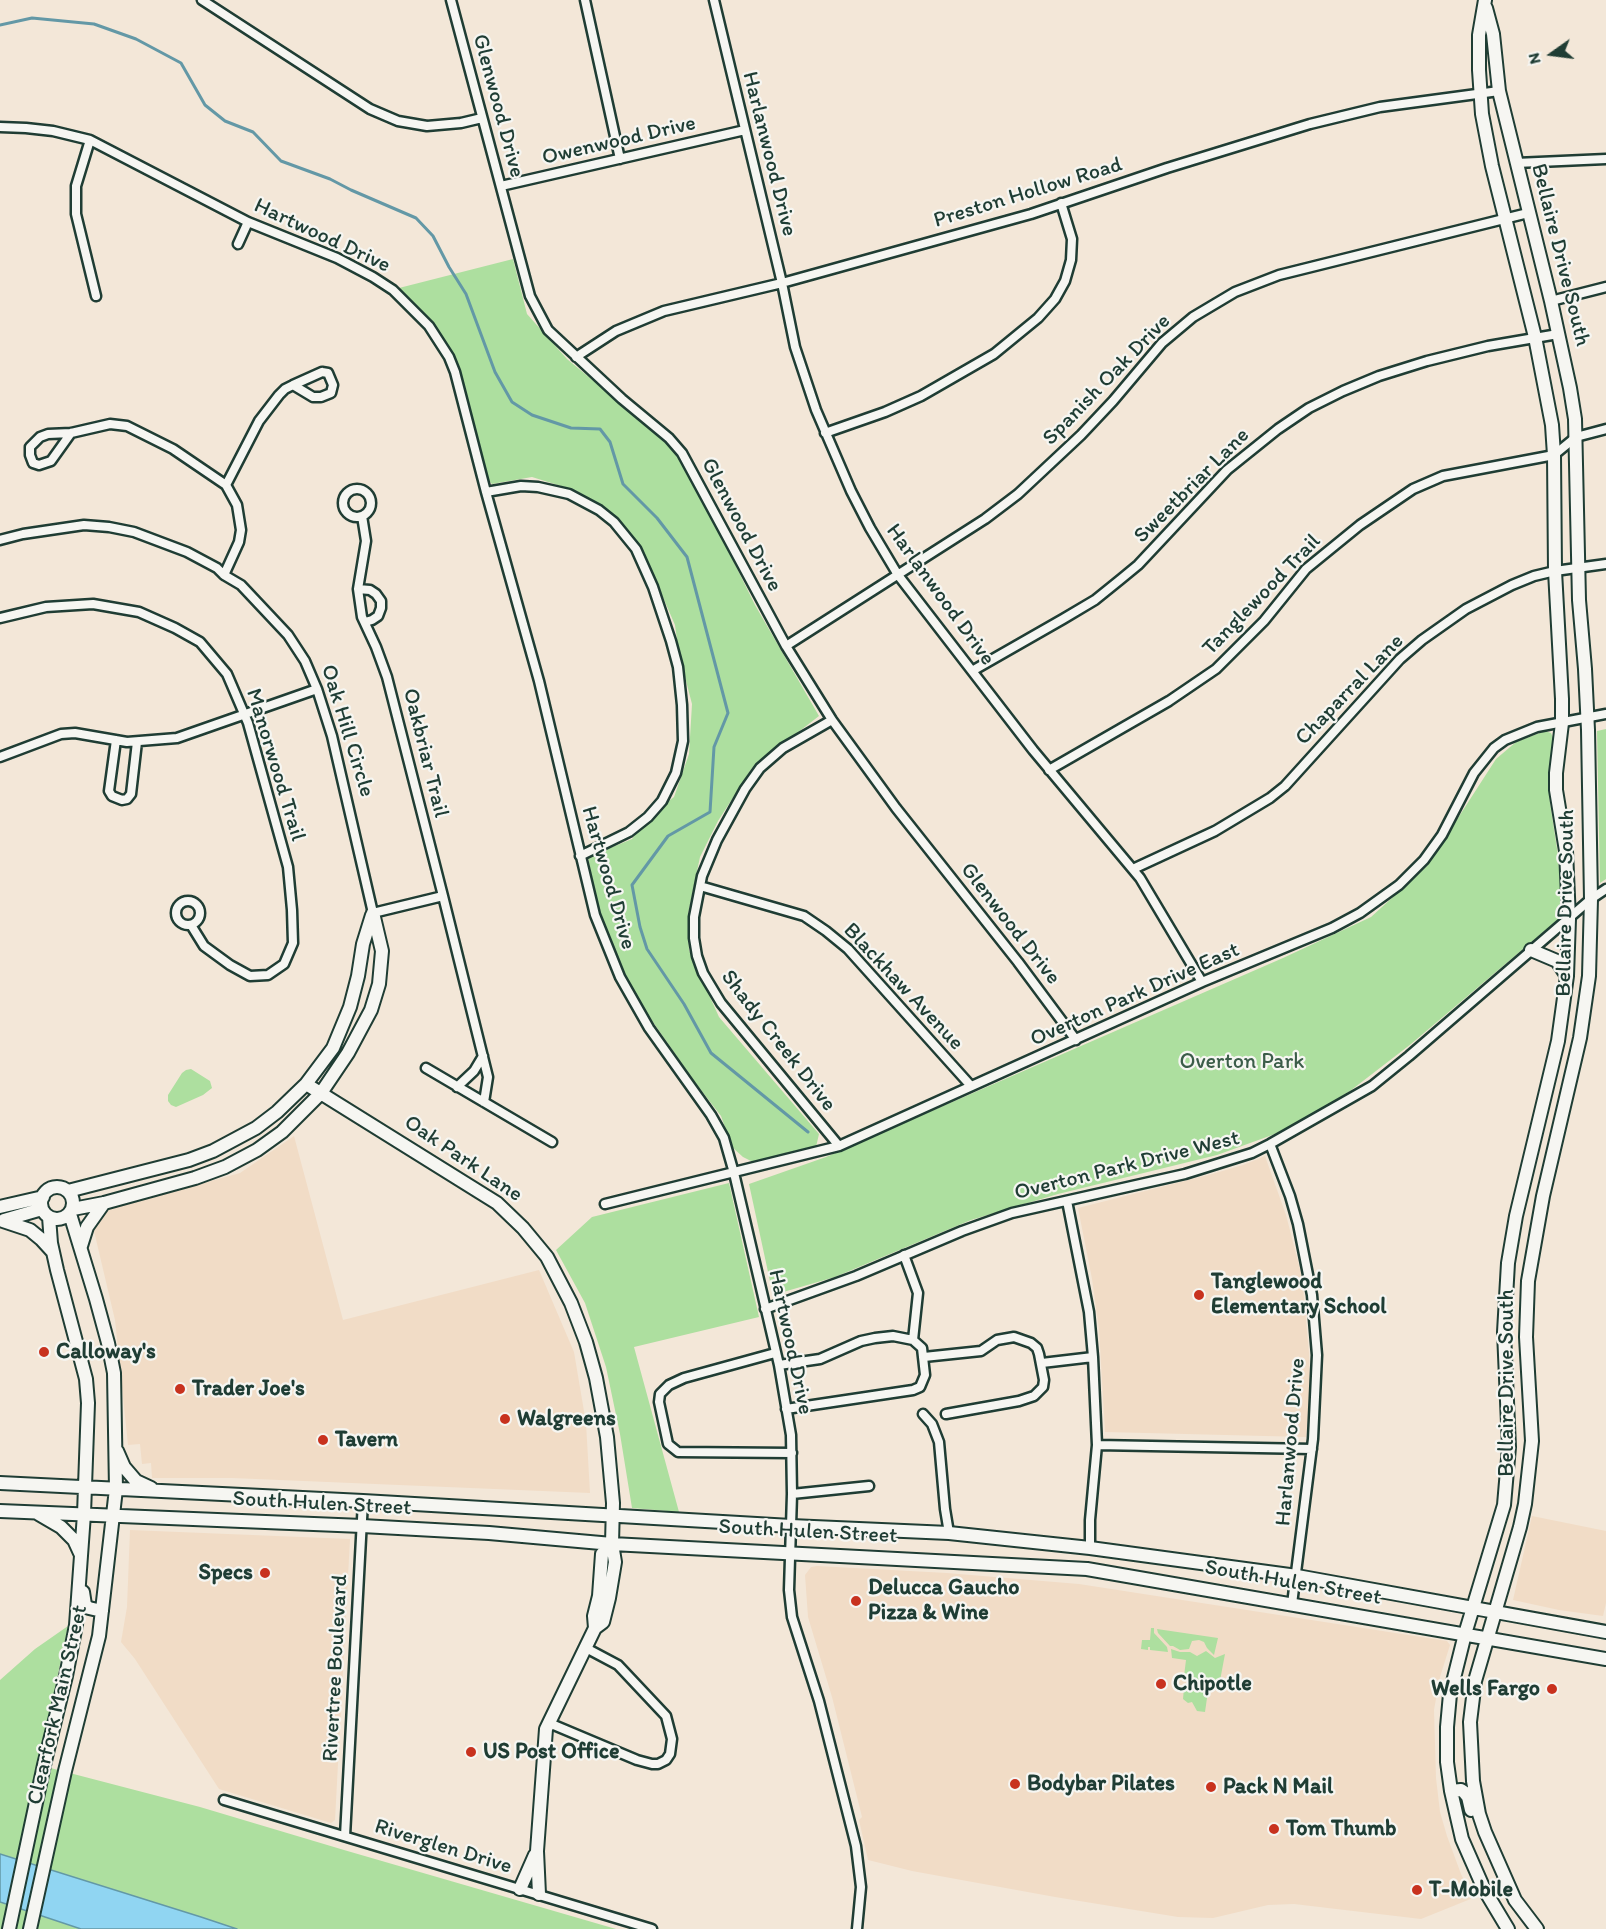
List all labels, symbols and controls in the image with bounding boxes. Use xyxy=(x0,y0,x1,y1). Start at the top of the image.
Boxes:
north arrow xyxy=(1522,24,1582,84)
street label: Glenwood Drive xyxy=(466,31,530,181)
text: N xyxy=(1524,51,1545,66)
street label: Harlanwood Drive xyxy=(736,69,802,239)
street label: Owenwood Drive xyxy=(539,110,699,172)
street label: Preston Hollow Road xyxy=(930,152,1126,234)
street label: Bellaire Drive South xyxy=(1525,161,1595,349)
street label: Hartwood Drive xyxy=(250,193,394,279)
street label: Spanish Oak Drive xyxy=(1038,309,1176,451)
street label: Sweetbriar Lane xyxy=(1129,423,1255,549)
street label: Glenwood Drive xyxy=(695,454,787,596)
street label: Harlanwood Drive xyxy=(880,519,1000,671)
street label: Tanglewood Trail xyxy=(1197,529,1327,661)
street label: Chaparral Lane xyxy=(1290,629,1410,751)
street label: Oak Hill Circle xyxy=(314,662,380,800)
street label: Manorwood Trail xyxy=(239,686,311,844)
street label: Oakbriar Trail xyxy=(396,686,454,820)
street label: Hartwood Drive xyxy=(575,803,641,953)
street label: Bellaire Drive South xyxy=(1551,809,1581,997)
street label: Glenwood Drive xyxy=(954,858,1066,990)
street label: Blackhaw Avenue xyxy=(837,918,969,1056)
street label: Overton Park Drive East xyxy=(1026,937,1244,1053)
street label: Shady Creek Drive xyxy=(715,965,841,1117)
park label: Overton Park xyxy=(1179,1049,1305,1075)
street label: Oak Park Lane xyxy=(399,1110,527,1208)
street label: Overton Park Drive West xyxy=(1012,1125,1242,1207)
street label: Hartwood Drive xyxy=(762,1267,818,1417)
place label: Tanglewood Elementary School xyxy=(1211,1269,1386,1320)
marker: Tanglewood Elementary School xyxy=(1192,1288,1206,1302)
street label: Bellaire Drive South xyxy=(1494,1289,1520,1477)
place label: Calloway's xyxy=(56,1339,156,1365)
marker: Calloway's xyxy=(37,1345,51,1359)
street label: Harlanwood Drive xyxy=(1271,1357,1311,1527)
place label: Trader Joe's xyxy=(192,1376,305,1402)
marker: Trader Joe's xyxy=(173,1382,187,1396)
place label: Walgreens xyxy=(517,1406,616,1432)
marker: Walgreens xyxy=(498,1412,512,1426)
place label: Tavern xyxy=(335,1427,398,1453)
marker: Tavern xyxy=(316,1433,330,1447)
street label: South Hulen Street xyxy=(232,1486,412,1522)
street label: South Hulen Street xyxy=(718,1514,898,1550)
street label: South Hulen Street xyxy=(1203,1554,1383,1612)
place label: Specs xyxy=(199,1560,253,1586)
marker: Specs xyxy=(258,1566,272,1580)
street label: Rivertree Boulevard xyxy=(318,1574,354,1762)
place label: Delucca Gaucho Pizza & Wine xyxy=(868,1575,1019,1627)
marker: Delucca Gaucho Pizza & Wine xyxy=(849,1594,863,1608)
street label: Clearfork Main Street xyxy=(22,1602,94,1808)
place label: Chipotle xyxy=(1173,1671,1252,1697)
place label: Wells Fargo xyxy=(1431,1676,1540,1702)
marker: Chipotle xyxy=(1154,1677,1168,1691)
marker: Wells Fargo xyxy=(1545,1682,1559,1696)
place label: US Post Office xyxy=(483,1739,619,1765)
marker: US Post Office xyxy=(464,1745,478,1759)
place label: Bodybar Pilates xyxy=(1027,1771,1175,1797)
place label: Pack N Mail xyxy=(1223,1774,1333,1800)
marker: Bodybar Pilates xyxy=(1008,1777,1022,1791)
marker: Pack N Mail xyxy=(1204,1780,1218,1794)
street label: Riverglen Drive xyxy=(371,1814,515,1880)
place label: Tom Thumb xyxy=(1286,1816,1396,1842)
marker: Tom Thumb xyxy=(1267,1822,1281,1836)
place label: T-Mobile xyxy=(1429,1877,1513,1903)
marker: T-Mobile xyxy=(1410,1883,1424,1897)

